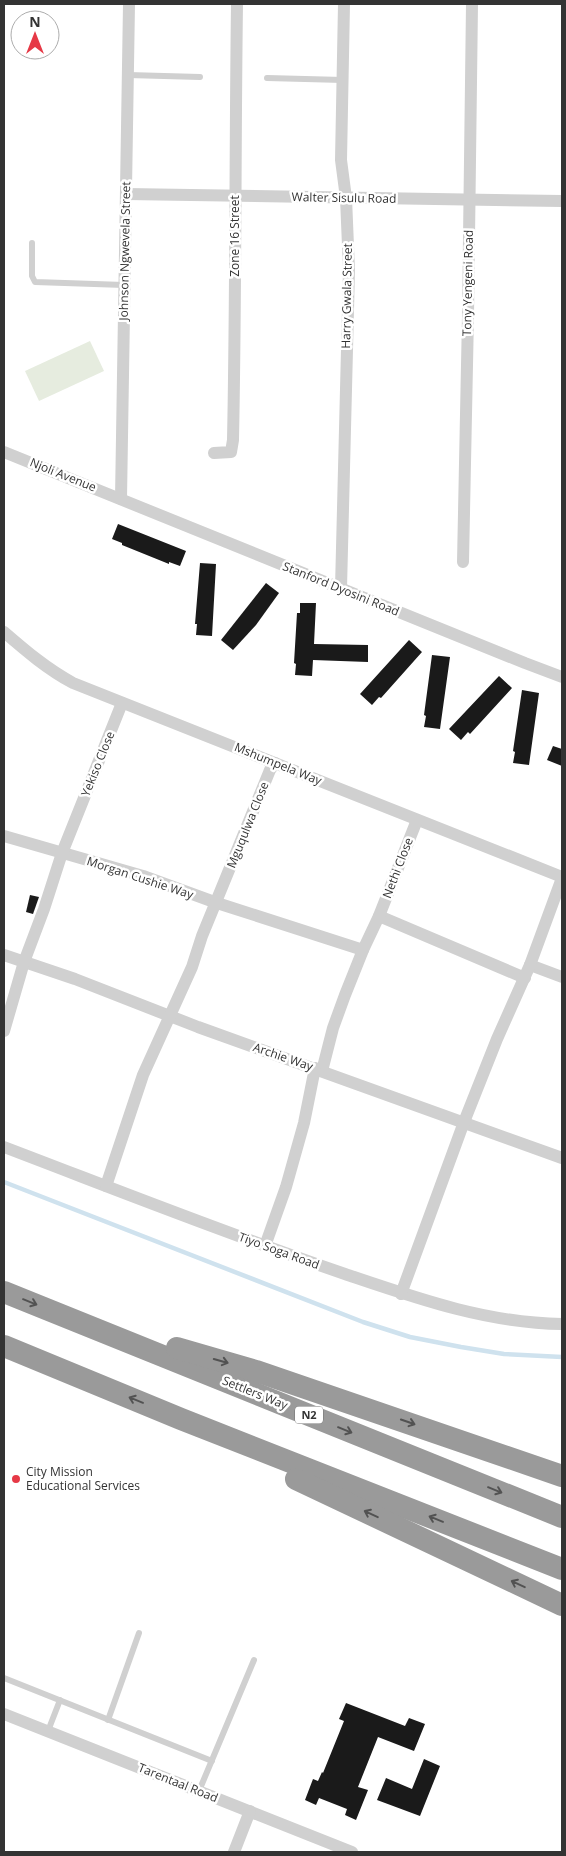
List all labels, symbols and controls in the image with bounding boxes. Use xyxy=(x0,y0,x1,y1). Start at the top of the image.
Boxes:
north arrow xyxy=(10,10,60,60)
text: N xyxy=(29,12,41,31)
street label: Johnson Ngwevela Street xyxy=(115,181,134,322)
street label: Walter Sisulu Road xyxy=(292,188,396,207)
street label: Zone 16 Street xyxy=(226,195,243,277)
street label: Tony Yengeni Road xyxy=(458,230,477,336)
street label: Harry Gwala Street xyxy=(337,243,356,349)
street label: Njoli Avenue xyxy=(27,453,99,496)
street label: Stanford Dyosini Road xyxy=(280,557,402,620)
street label: Yekiso Close xyxy=(77,728,118,799)
street label: Mshumpela Way xyxy=(232,738,325,789)
street label: Mguqulwa Close xyxy=(222,779,273,871)
street label: Nethi Close xyxy=(378,835,417,901)
street label: Morgan Cushie Way xyxy=(85,852,197,903)
street label: Archie Way xyxy=(251,1038,316,1075)
street label: Tiyo Soga Road xyxy=(236,1228,322,1273)
one-way arrow xyxy=(22,1298,37,1308)
one-way arrow xyxy=(212,1356,228,1366)
street label: Settlers Way xyxy=(220,1372,291,1414)
one-way arrow xyxy=(128,1395,144,1404)
road number: N2 xyxy=(295,1406,323,1424)
one-way arrow xyxy=(400,1418,416,1428)
one-way arrow xyxy=(337,1425,352,1435)
place label: City Mission Educational Services xyxy=(26,1463,140,1494)
marker: City Mission Educational Services xyxy=(10,1473,22,1485)
one-way arrow xyxy=(487,1486,502,1496)
one-way arrow xyxy=(364,1509,379,1519)
one-way arrow xyxy=(428,1514,444,1523)
one-way arrow xyxy=(511,1579,526,1588)
street label: Tarentaal Road xyxy=(136,1759,221,1806)

